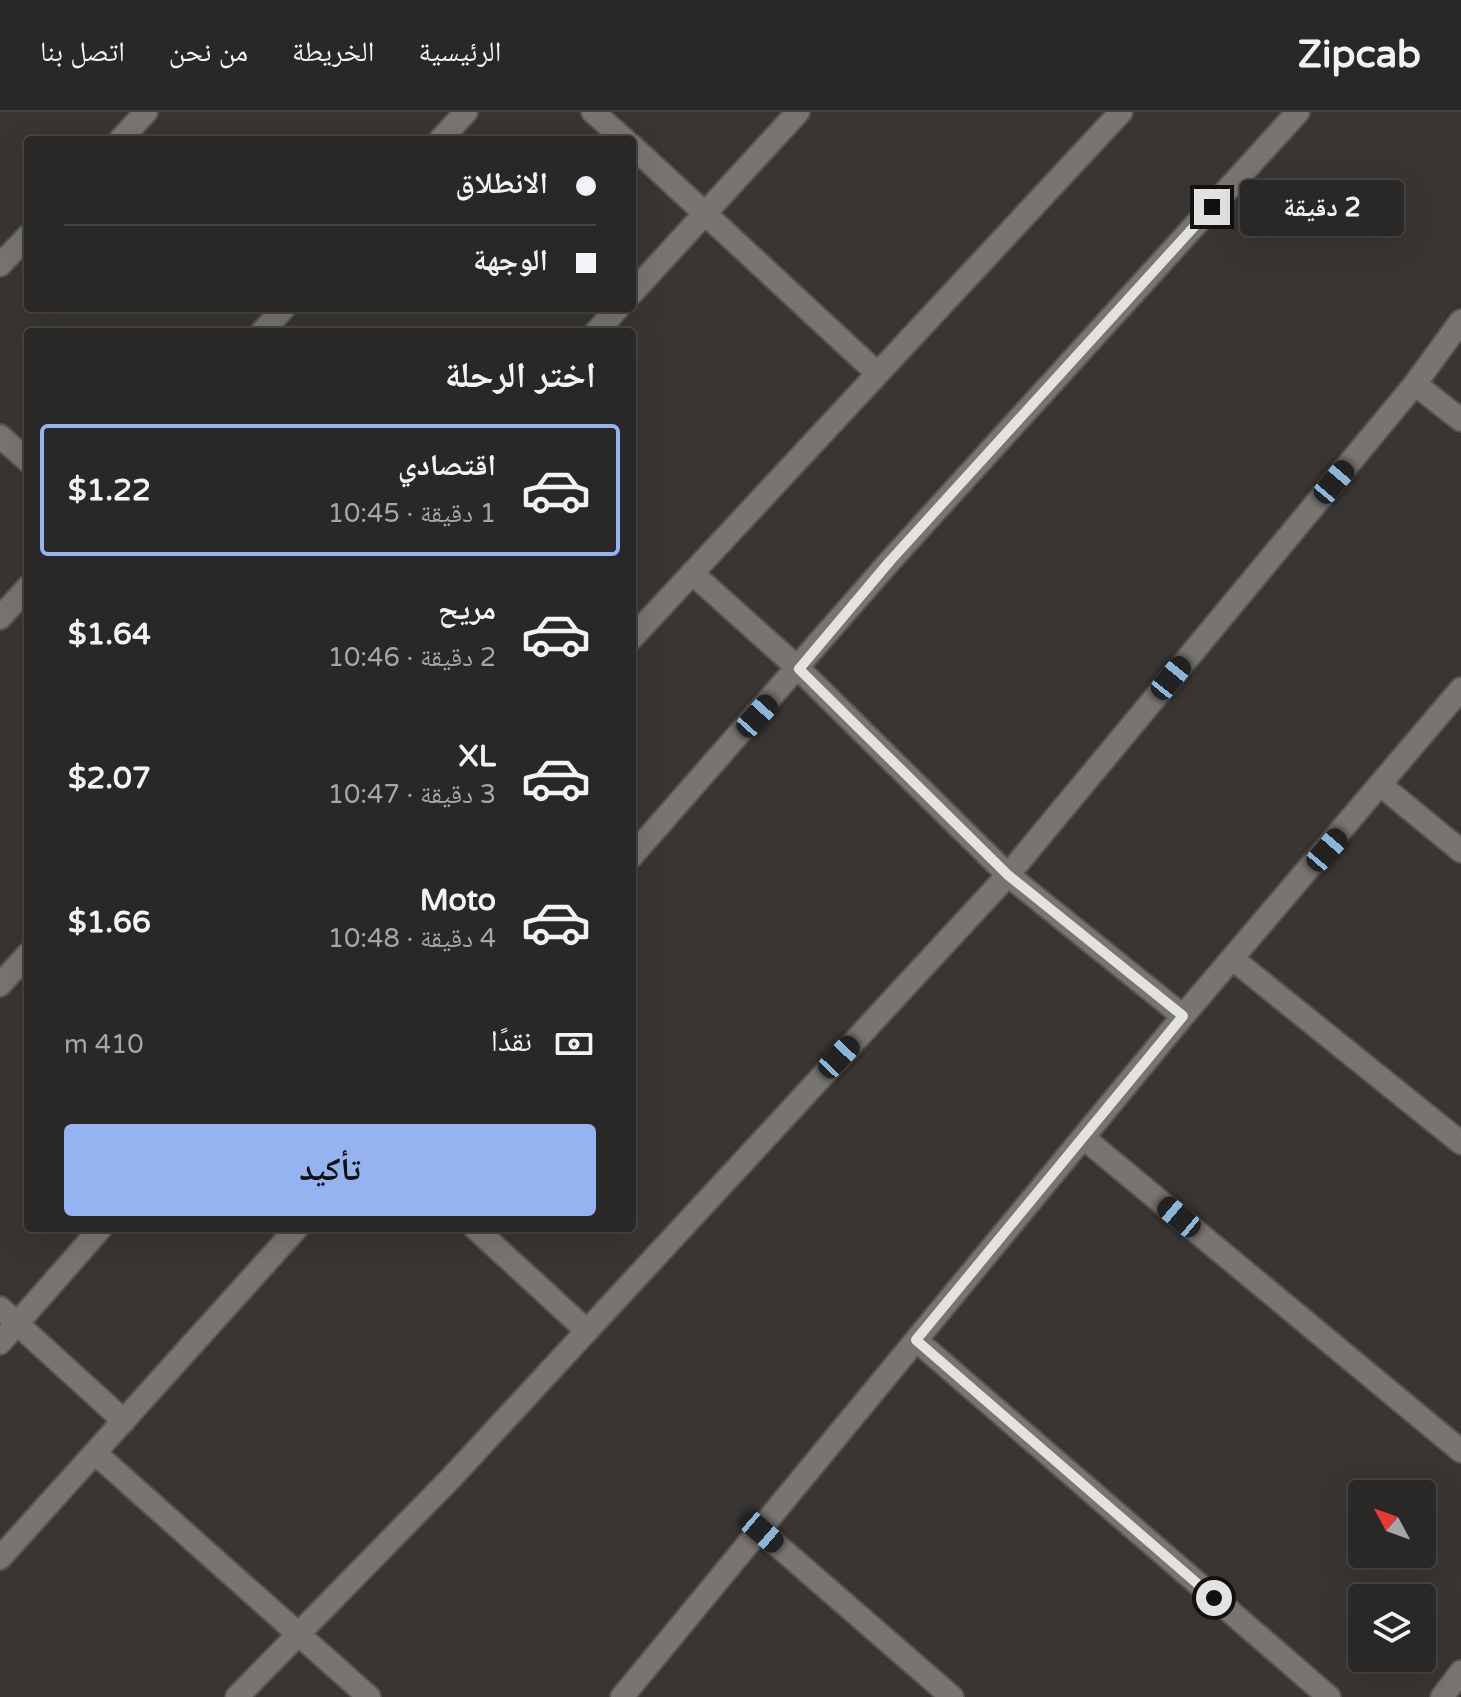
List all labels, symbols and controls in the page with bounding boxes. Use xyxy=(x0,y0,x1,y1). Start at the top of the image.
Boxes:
text: Zipcab xyxy=(1298,32,1421,78)
text: اتصل بنا xyxy=(40,35,125,69)
text: من نحن xyxy=(169,35,248,69)
text: الخريطة xyxy=(292,35,374,69)
text: الرئيسية xyxy=(418,35,501,69)
text: الانطلاق xyxy=(455,165,548,202)
callout: 2 دقيقة xyxy=(1240,179,1404,235)
route end xyxy=(1194,189,1230,225)
text: 2 دقيقة xyxy=(1283,192,1361,223)
text: الوجهة xyxy=(473,242,548,279)
text: اختر الرحلة xyxy=(445,354,596,397)
text: اقتصادي xyxy=(398,447,496,484)
icon: car xyxy=(520,454,592,526)
car xyxy=(1309,456,1359,508)
text: $1.22 xyxy=(68,472,151,509)
text: 1 دقيقة · 10:45 xyxy=(328,498,496,529)
text: مريح xyxy=(438,591,496,628)
icon: car xyxy=(520,598,592,670)
text: $1.64 xyxy=(68,616,151,653)
text: 2 دقيقة · 10:46 xyxy=(328,642,496,673)
car xyxy=(1147,652,1195,704)
car xyxy=(732,690,782,742)
text: XL xyxy=(459,738,496,775)
icon: car xyxy=(520,742,592,814)
text: $2.07 xyxy=(68,760,151,797)
text: 3 دقيقة · 10:47 xyxy=(328,779,496,810)
car xyxy=(1302,824,1352,876)
text: Moto xyxy=(420,882,496,919)
icon: car xyxy=(520,886,592,958)
text: $1.66 xyxy=(68,904,151,941)
text: 4 دقيقة · 10:48 xyxy=(328,923,496,954)
icon: cash xyxy=(552,1022,596,1066)
text: نقدًا xyxy=(491,1023,532,1060)
text: 410 m xyxy=(64,1029,144,1060)
car xyxy=(814,1031,864,1083)
button: تأكيد xyxy=(64,1124,596,1216)
car xyxy=(1153,1192,1205,1242)
north arrow xyxy=(1348,1480,1436,1568)
map controls xyxy=(1348,1480,1436,1672)
car xyxy=(736,1507,788,1557)
route start xyxy=(1196,1580,1232,1616)
button: layers xyxy=(1348,1584,1436,1672)

